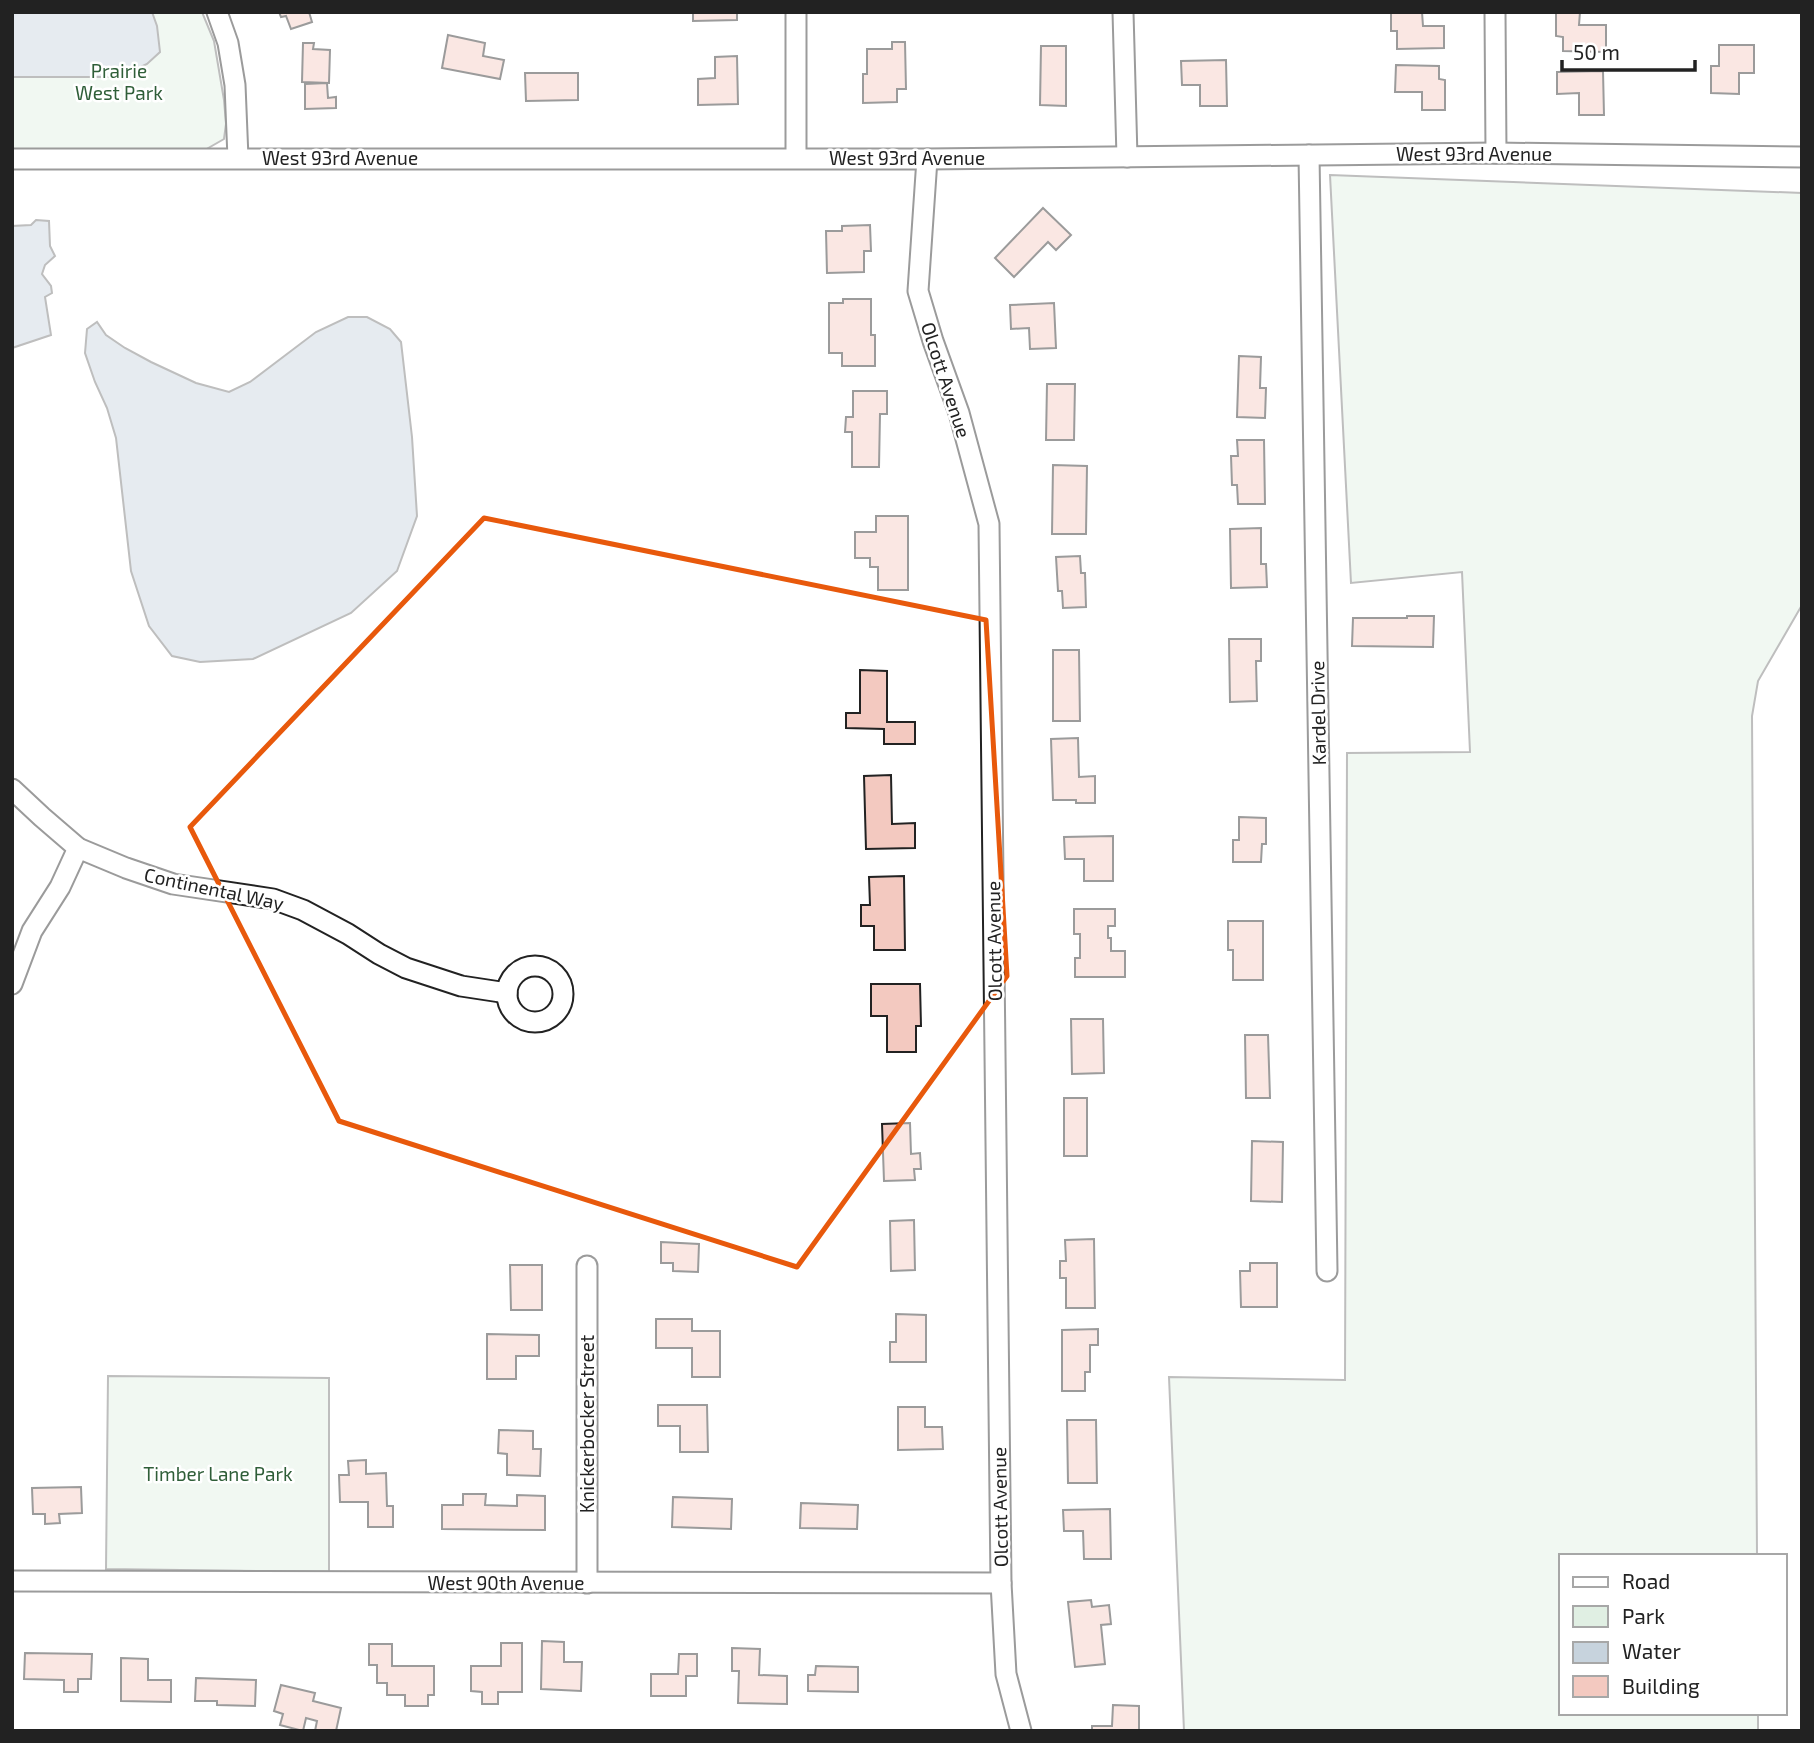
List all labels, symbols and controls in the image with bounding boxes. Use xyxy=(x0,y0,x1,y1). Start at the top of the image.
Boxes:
scale bar xyxy=(1562,28,1695,72)
text: 50 m xyxy=(1573,39,1620,64)
park label: Prairie West Park xyxy=(75,59,163,104)
street label: West 93rd Avenue xyxy=(1396,142,1552,165)
street label: West 93rd Avenue xyxy=(262,146,418,169)
street label: West 93rd Avenue xyxy=(829,146,985,169)
street label: Olcott Avenue xyxy=(917,319,976,441)
street label: Kardel Drive xyxy=(1305,660,1330,766)
street label: Continental Way xyxy=(142,863,286,915)
street label: Olcott Avenue xyxy=(981,881,1006,1001)
street label: Knickerbocker Street xyxy=(575,1335,598,1513)
street label: Olcott Avenue xyxy=(987,1447,1012,1567)
park label: Timber Lane Park xyxy=(143,1462,293,1485)
legend xyxy=(1559,1554,1786,1715)
text: Road xyxy=(1622,1568,1670,1593)
street label: West 90th Avenue xyxy=(427,1571,585,1594)
text: Park xyxy=(1622,1603,1665,1628)
text: Water xyxy=(1622,1638,1681,1663)
text: Building xyxy=(1622,1673,1700,1698)

